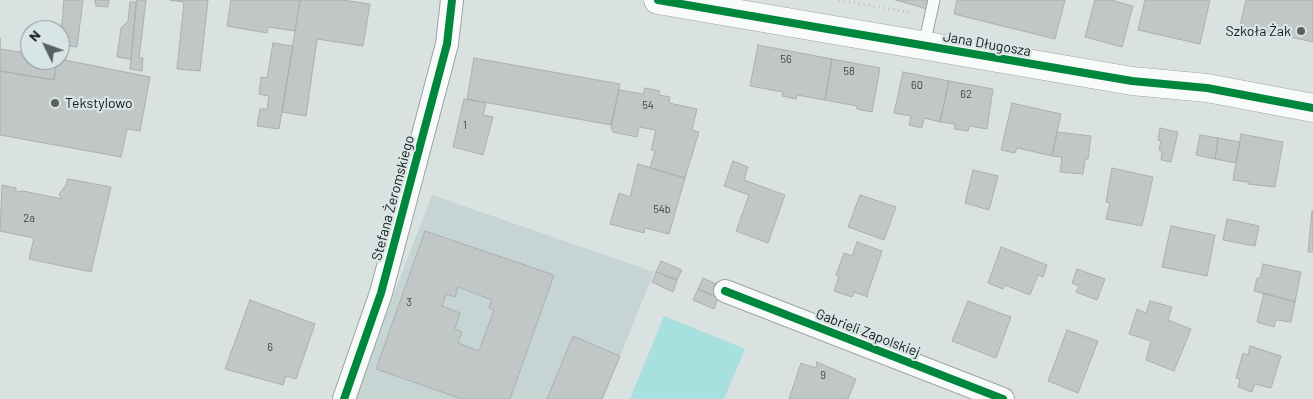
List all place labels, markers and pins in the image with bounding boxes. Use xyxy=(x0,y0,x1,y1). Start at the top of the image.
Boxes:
place label: Szkoła Żak xyxy=(1226,23,1291,39)
marker: Szkoła Żak xyxy=(1295,25,1307,37)
place label: Tekstylowo xyxy=(65,95,133,111)
marker: Tekstylowo xyxy=(49,97,61,109)

